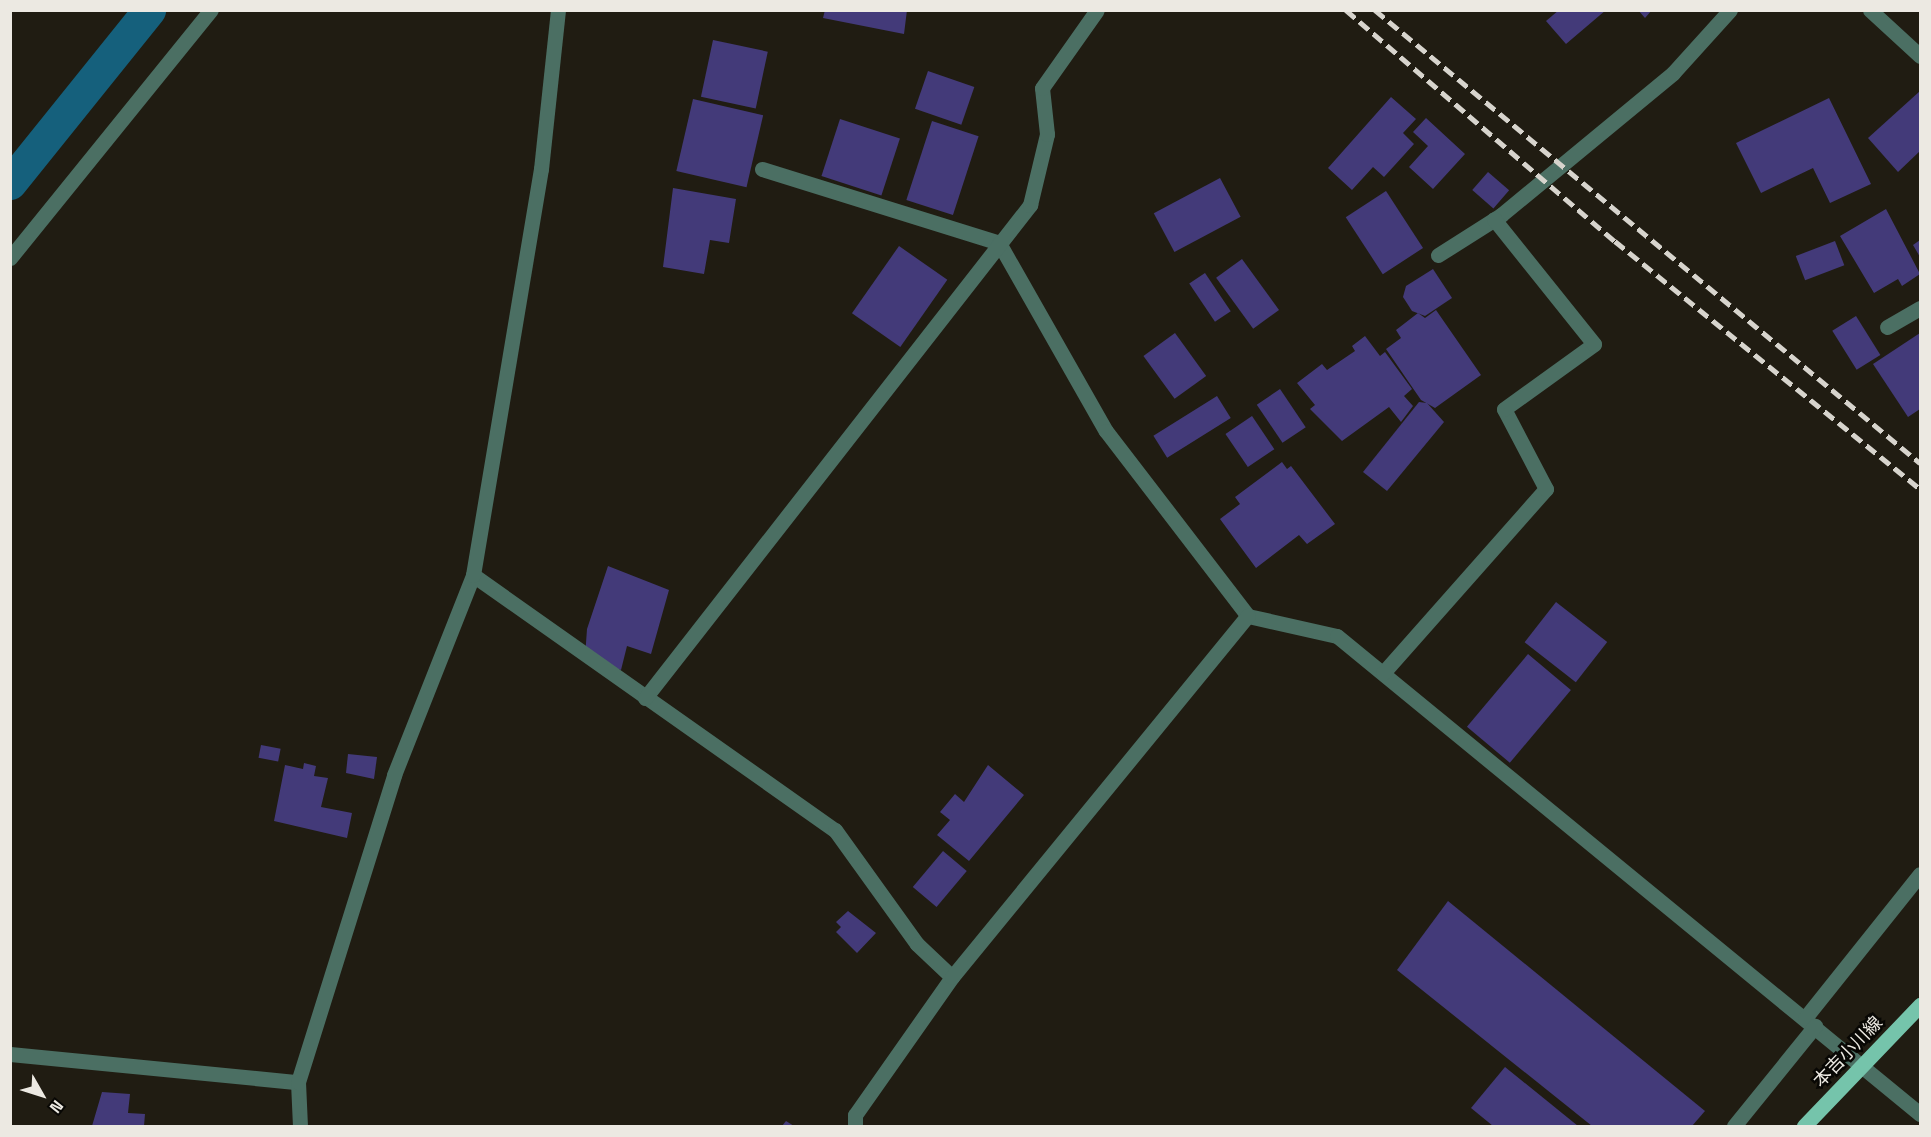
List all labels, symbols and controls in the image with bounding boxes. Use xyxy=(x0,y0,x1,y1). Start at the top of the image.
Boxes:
street label: 本吉小川線 xyxy=(1809,1012,1887,1092)
north arrow xyxy=(12,1065,72,1125)
text: N xyxy=(45,1096,68,1117)

